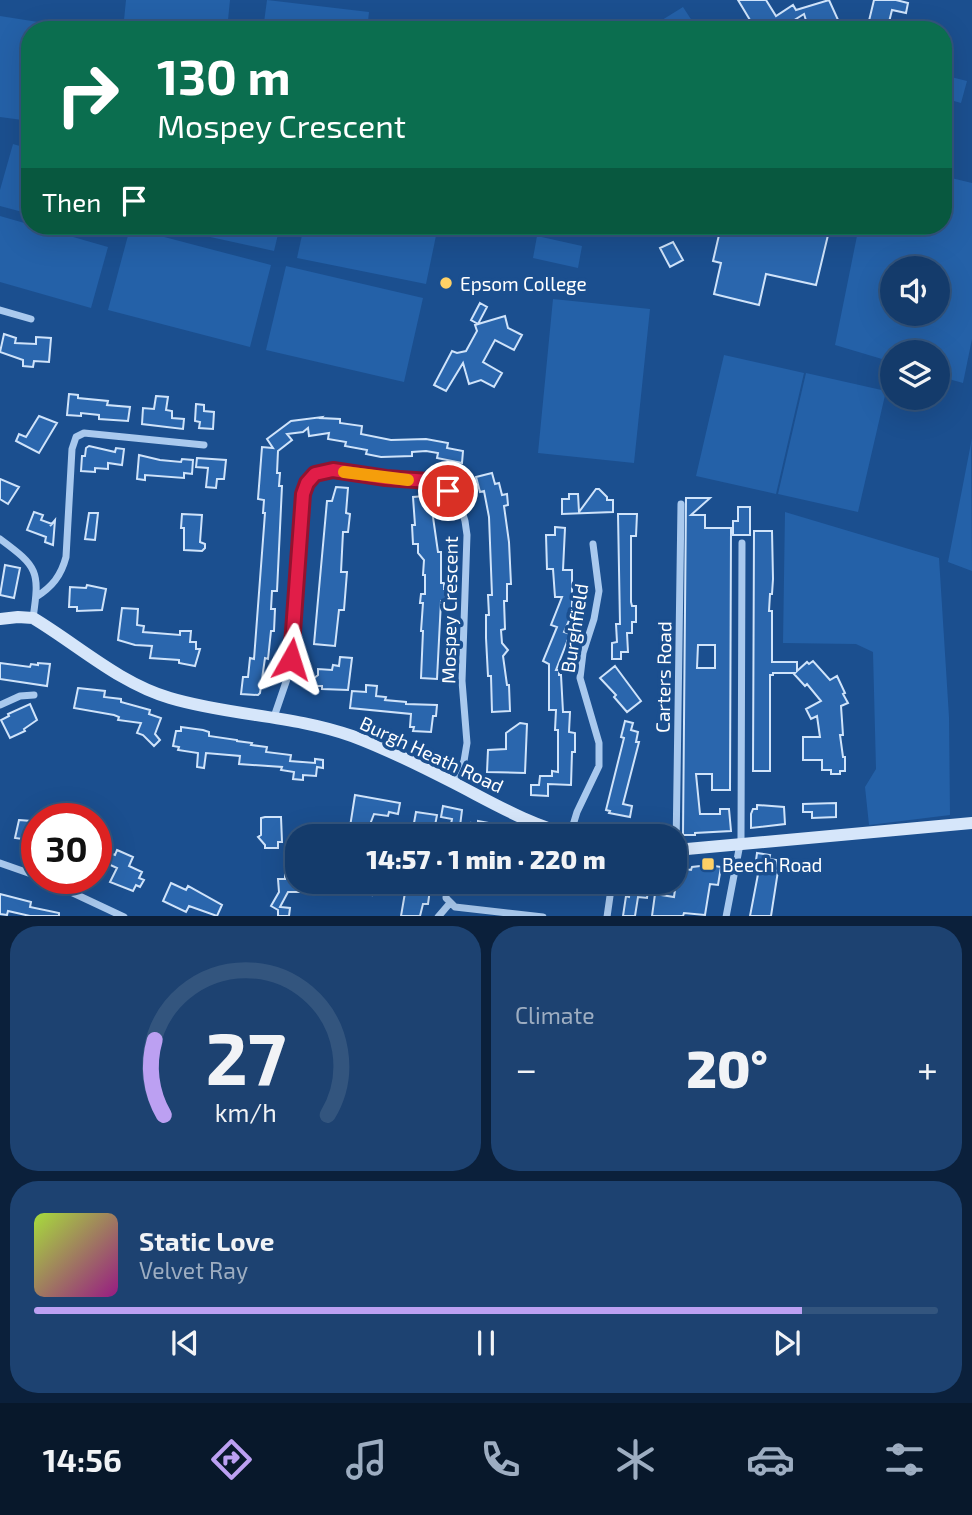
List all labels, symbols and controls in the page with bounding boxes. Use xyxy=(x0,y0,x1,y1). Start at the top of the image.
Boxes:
text: 130 m xyxy=(157,46,291,105)
icon: right xyxy=(42,49,133,140)
text: Mospey Crescent xyxy=(157,106,406,144)
icon: arrive xyxy=(115,182,153,220)
text: Then xyxy=(42,186,101,217)
map controls xyxy=(880,256,950,410)
button: sound xyxy=(880,256,950,326)
place label: Epsom College xyxy=(460,272,587,295)
marker: Epsom College xyxy=(438,275,454,291)
button: layers xyxy=(880,340,950,410)
pin xyxy=(418,461,478,521)
icon: arrive xyxy=(429,472,467,510)
street label: Mospey Crescent xyxy=(436,536,462,684)
street label: Burghfield xyxy=(556,582,592,674)
street label: Carters Road xyxy=(651,621,675,733)
position arrow xyxy=(254,622,328,696)
street label: Burgh Heath Road xyxy=(357,711,507,797)
speed limit sign: 30 xyxy=(21,803,112,894)
text: 14:57 · 1 min · 220 m xyxy=(366,843,606,874)
place label: Beech Road xyxy=(722,853,823,876)
marker: Beech Road xyxy=(700,856,716,872)
text: Climate xyxy=(515,1001,595,1029)
text: 27 xyxy=(205,1012,286,1100)
text: 20° xyxy=(686,1036,768,1098)
text: − xyxy=(515,1045,537,1091)
text: + xyxy=(917,1045,938,1091)
text: km/h xyxy=(214,1096,277,1126)
text: Static Love xyxy=(139,1225,275,1256)
text: Velvet Ray xyxy=(139,1256,248,1284)
icon: previous xyxy=(166,1324,204,1362)
icon: pause xyxy=(467,1324,505,1362)
icon: next xyxy=(768,1324,806,1362)
icon: directions xyxy=(207,1435,256,1484)
icon: music xyxy=(342,1435,391,1484)
icon: phone xyxy=(476,1435,525,1484)
icon: climate xyxy=(611,1435,660,1484)
icon: car xyxy=(746,1435,795,1484)
icon: filters xyxy=(880,1435,929,1484)
text: 14:56 xyxy=(43,1440,122,1478)

